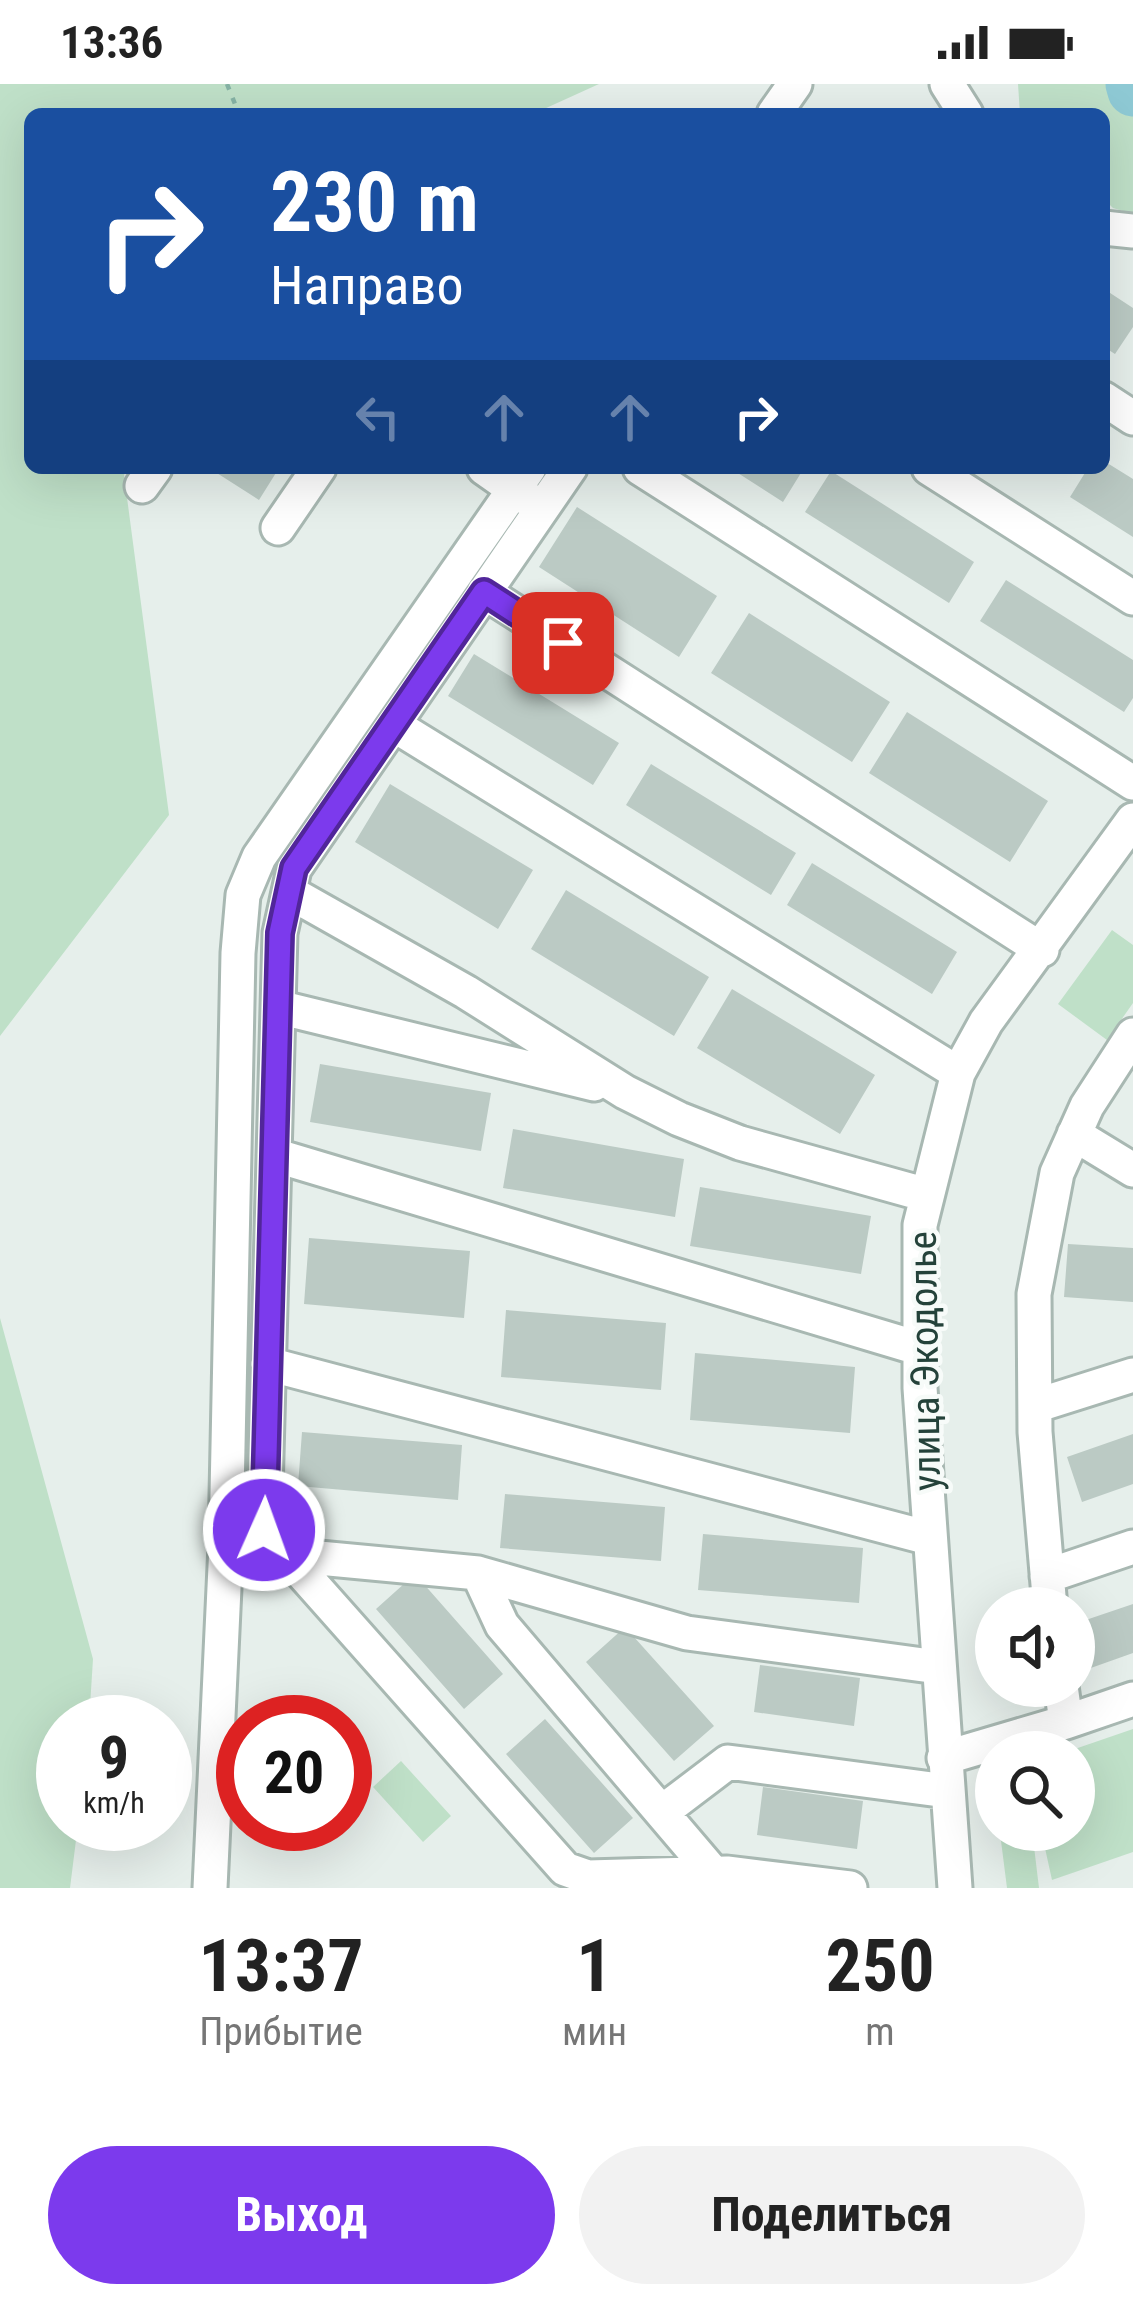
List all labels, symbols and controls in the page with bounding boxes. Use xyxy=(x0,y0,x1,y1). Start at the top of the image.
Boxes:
text: 13:36 xyxy=(60,16,163,69)
text: 230 m xyxy=(270,153,479,252)
icon: right xyxy=(72,156,228,312)
text: Направо xyxy=(270,254,464,317)
icon: left xyxy=(345,384,411,450)
icon: ahead xyxy=(471,384,537,450)
icon: ahead xyxy=(597,384,663,450)
icon: right xyxy=(723,384,789,450)
pin xyxy=(512,592,614,694)
icon: arrive xyxy=(530,610,596,676)
street label: улица Экодолье xyxy=(900,1231,950,1491)
position arrow xyxy=(201,1467,327,1593)
map controls xyxy=(975,1587,1095,1851)
button: sound xyxy=(975,1587,1095,1707)
speed limit sign: 20 xyxy=(216,1695,372,1851)
text: 9 xyxy=(99,1722,129,1793)
button: search xyxy=(975,1731,1095,1851)
text: km/h xyxy=(83,1785,145,1820)
text: 13:37 xyxy=(198,1924,364,2009)
text: 1 xyxy=(576,1924,613,2009)
text: 250 xyxy=(825,1924,935,2009)
text: Прибытие xyxy=(199,2009,363,2055)
text: мин xyxy=(562,2009,627,2055)
text: m xyxy=(865,2009,895,2055)
button: Выход xyxy=(48,2146,555,2284)
button: Поделиться xyxy=(579,2146,1085,2284)

